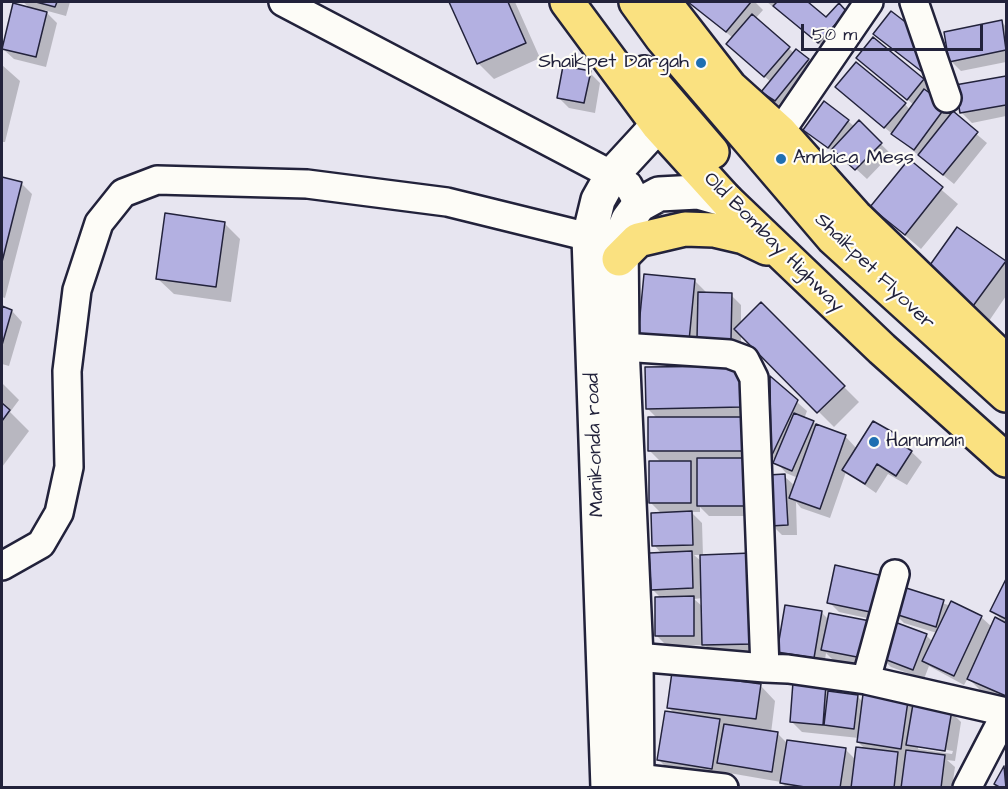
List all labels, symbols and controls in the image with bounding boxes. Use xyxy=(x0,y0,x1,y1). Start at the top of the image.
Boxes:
scale bar xyxy=(804,12,986,50)
text: 50 m xyxy=(812,22,857,47)
place label: Shaikpet Dargah xyxy=(538,51,689,75)
marker: Shaikpet Dargah xyxy=(694,56,708,70)
place label: Ambica Mess xyxy=(793,147,914,171)
marker: Ambica Mess xyxy=(774,152,788,166)
street label: Old Bombay Highway xyxy=(698,168,848,318)
street label: Shaikpet Flyover xyxy=(809,209,939,335)
street label: Manikonda road xyxy=(581,372,611,518)
place label: Hanuman xyxy=(886,430,964,454)
marker: Hanuman xyxy=(867,435,881,449)

